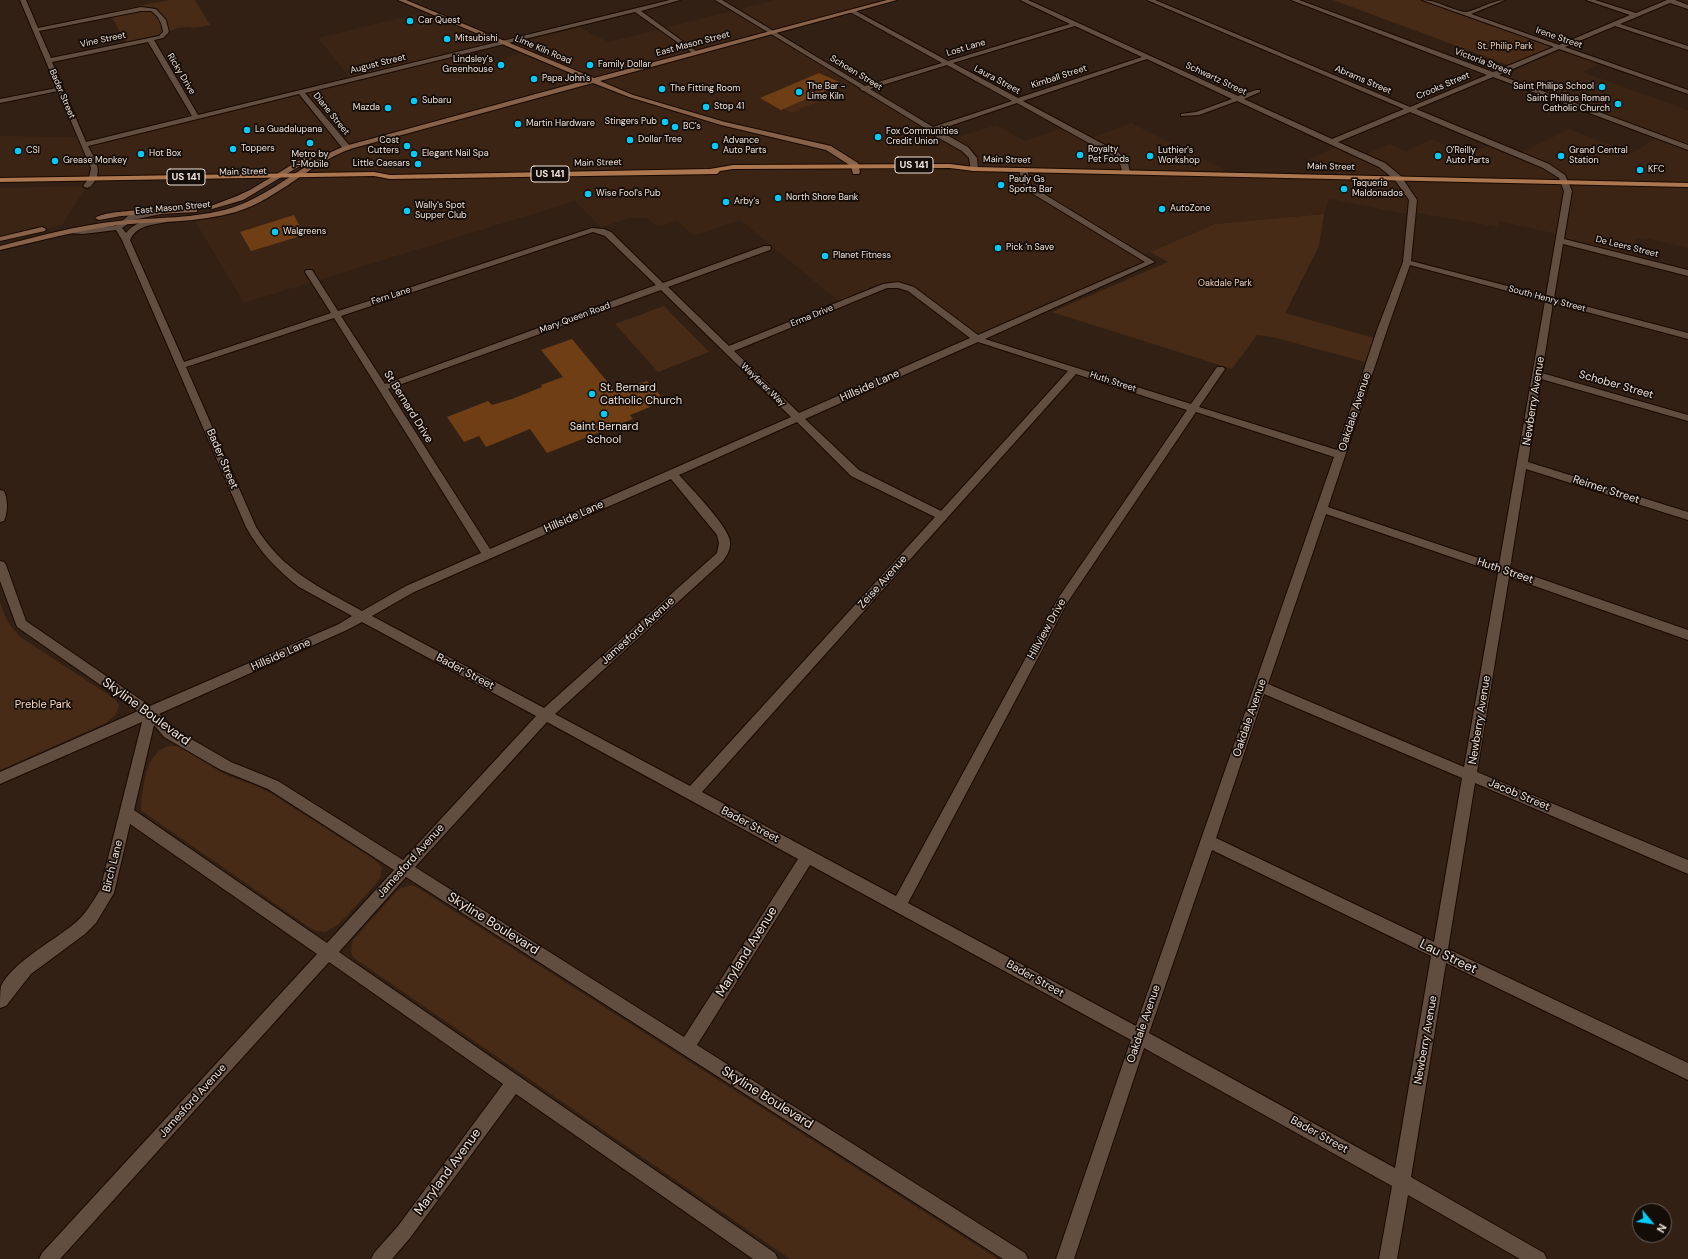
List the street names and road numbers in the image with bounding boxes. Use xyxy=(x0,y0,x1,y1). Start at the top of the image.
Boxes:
street label: Irene Street xyxy=(1534,25,1584,51)
street label: East Mason Street xyxy=(655,29,731,59)
street label: Vine Street xyxy=(79,30,127,50)
street label: Lime Kiln Road xyxy=(513,33,573,67)
street label: Lost Lane xyxy=(945,37,987,59)
street label: Victoria Street xyxy=(1453,46,1513,78)
street label: Ricky Drive xyxy=(165,52,197,96)
street label: August Street xyxy=(349,52,407,76)
street label: Schoen Street xyxy=(828,53,884,93)
street label: Schwartz Street xyxy=(1184,60,1248,98)
street label: Laura Street xyxy=(972,63,1022,97)
street label: Kimball Street xyxy=(1030,63,1088,91)
street label: Abrams Street xyxy=(1333,63,1393,97)
street label: Bader Street xyxy=(47,68,77,120)
street label: Crooks Street xyxy=(1415,70,1471,102)
street label: Diane Street xyxy=(311,91,351,137)
street label: Main Street xyxy=(983,154,1031,166)
street label: Main Street xyxy=(574,157,622,169)
road number: US 141 xyxy=(895,157,933,173)
street label: Main Street xyxy=(1307,161,1355,173)
street label: Main Street xyxy=(219,166,267,178)
road number: US 141 xyxy=(531,166,569,182)
road number: US 141 xyxy=(167,169,205,185)
street label: East Mason Street xyxy=(135,199,211,217)
street label: De Leers Street xyxy=(1595,234,1659,260)
street label: South Henry Street xyxy=(1507,284,1587,314)
street label: Fern Lane xyxy=(370,285,412,307)
street label: Mary Queen Road xyxy=(538,300,612,336)
street label: Erma Drive xyxy=(789,303,835,329)
street label: Newberry Avenue xyxy=(1520,356,1548,446)
street label: Wayfarer Way xyxy=(738,361,788,409)
street label: Hillside Lane xyxy=(838,367,902,405)
street label: St Bernard Drive xyxy=(381,368,435,446)
street label: Schober Street xyxy=(1577,368,1655,402)
street label: Huth Street xyxy=(1089,369,1137,395)
street label: Oakdale Avenue xyxy=(1336,371,1374,453)
street label: Bader Street xyxy=(203,427,241,491)
street label: Reimer Street xyxy=(1571,473,1641,507)
street label: Hillside Lane xyxy=(542,498,606,536)
street label: Zeise Avenue xyxy=(856,553,910,611)
street label: Huth Street xyxy=(1475,555,1535,587)
street label: Jamesford Avenue xyxy=(599,595,677,667)
street label: Hillview Drive xyxy=(1025,597,1069,661)
street label: Hillside Lane xyxy=(249,636,313,674)
street label: Bader Street xyxy=(434,651,496,693)
street label: Skyline Boulevard xyxy=(99,675,193,749)
street label: Newberry Avenue xyxy=(1466,675,1494,765)
street label: Oakdale Avenue xyxy=(1230,677,1270,759)
street label: Jacob Street xyxy=(1486,776,1552,814)
street label: Bader Street xyxy=(719,804,781,846)
street label: Jamesford Avenue xyxy=(375,822,447,900)
street label: Birch Lane xyxy=(100,839,126,893)
street label: Skyline Boulevard xyxy=(444,890,542,958)
street label: Maryland Avenue xyxy=(713,904,781,1000)
street label: Lau Street xyxy=(1417,936,1479,978)
street label: Bader Street xyxy=(1004,958,1066,1000)
street label: Oakdale Avenue xyxy=(1124,983,1164,1065)
street label: Newberry Avenue xyxy=(1412,995,1440,1085)
street label: Jamesford Avenue xyxy=(157,1062,229,1140)
street label: Skyline Boulevard xyxy=(718,1064,816,1132)
street label: Bader Street xyxy=(1288,1114,1350,1156)
street label: Maryland Avenue xyxy=(411,1126,485,1218)

